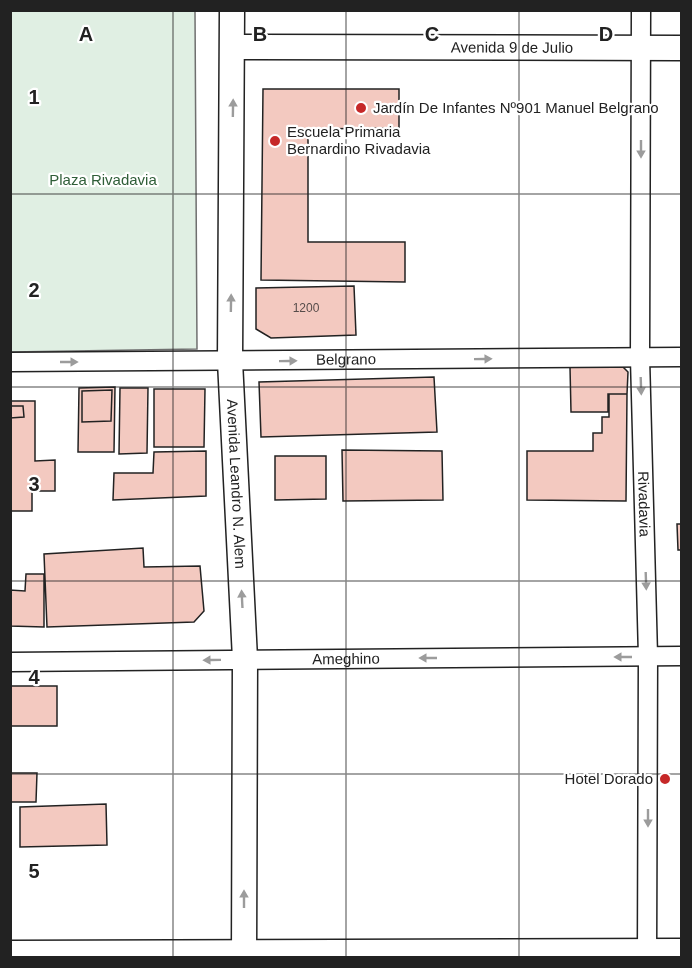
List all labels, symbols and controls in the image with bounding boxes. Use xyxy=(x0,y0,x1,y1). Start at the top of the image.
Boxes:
text: A xyxy=(79,23,93,45)
text: B xyxy=(253,23,267,45)
text: C xyxy=(425,23,439,45)
text: D xyxy=(599,23,613,45)
street label: Avenida 9 de Julio xyxy=(451,38,573,56)
text: 1 xyxy=(28,86,40,108)
one-way arrow xyxy=(228,98,238,117)
place label: Jardín De Infantes Nº901 Manuel Belgrano xyxy=(373,99,659,116)
marker: Jardín De Infantes Nº901 Manuel Belgrano xyxy=(354,101,368,115)
place label: Escuela Primaria Bernardino Rivadavia xyxy=(287,123,431,157)
marker: Escuela Primaria Bernardino Rivadavia xyxy=(268,134,282,148)
one-way arrow xyxy=(636,139,646,158)
park label: Plaza Rivadavia xyxy=(49,171,157,188)
text: 2 xyxy=(28,279,40,301)
one-way arrow xyxy=(226,293,235,312)
house number: 1200 xyxy=(293,301,320,315)
street label: Belgrano xyxy=(316,350,376,368)
one-way arrow xyxy=(474,354,493,364)
one-way arrow xyxy=(279,356,298,366)
one-way arrow xyxy=(59,357,78,367)
one-way arrow xyxy=(636,376,646,395)
street label: Avenida Leandro N. Alem xyxy=(224,399,249,569)
street label: Rivadavia xyxy=(635,471,654,538)
text: 3 xyxy=(28,473,40,495)
one-way arrow xyxy=(641,571,651,590)
one-way arrow xyxy=(237,590,246,609)
street label: Ameghino xyxy=(312,650,380,667)
one-way arrow xyxy=(614,652,633,662)
one-way arrow xyxy=(419,653,438,663)
one-way arrow xyxy=(203,655,222,664)
text: 4 xyxy=(28,666,40,688)
place label: Hotel Dorado xyxy=(565,770,653,787)
marker: Hotel Dorado xyxy=(658,772,672,786)
one-way arrow xyxy=(643,808,653,827)
text: 5 xyxy=(28,860,40,882)
one-way arrow xyxy=(239,890,249,909)

